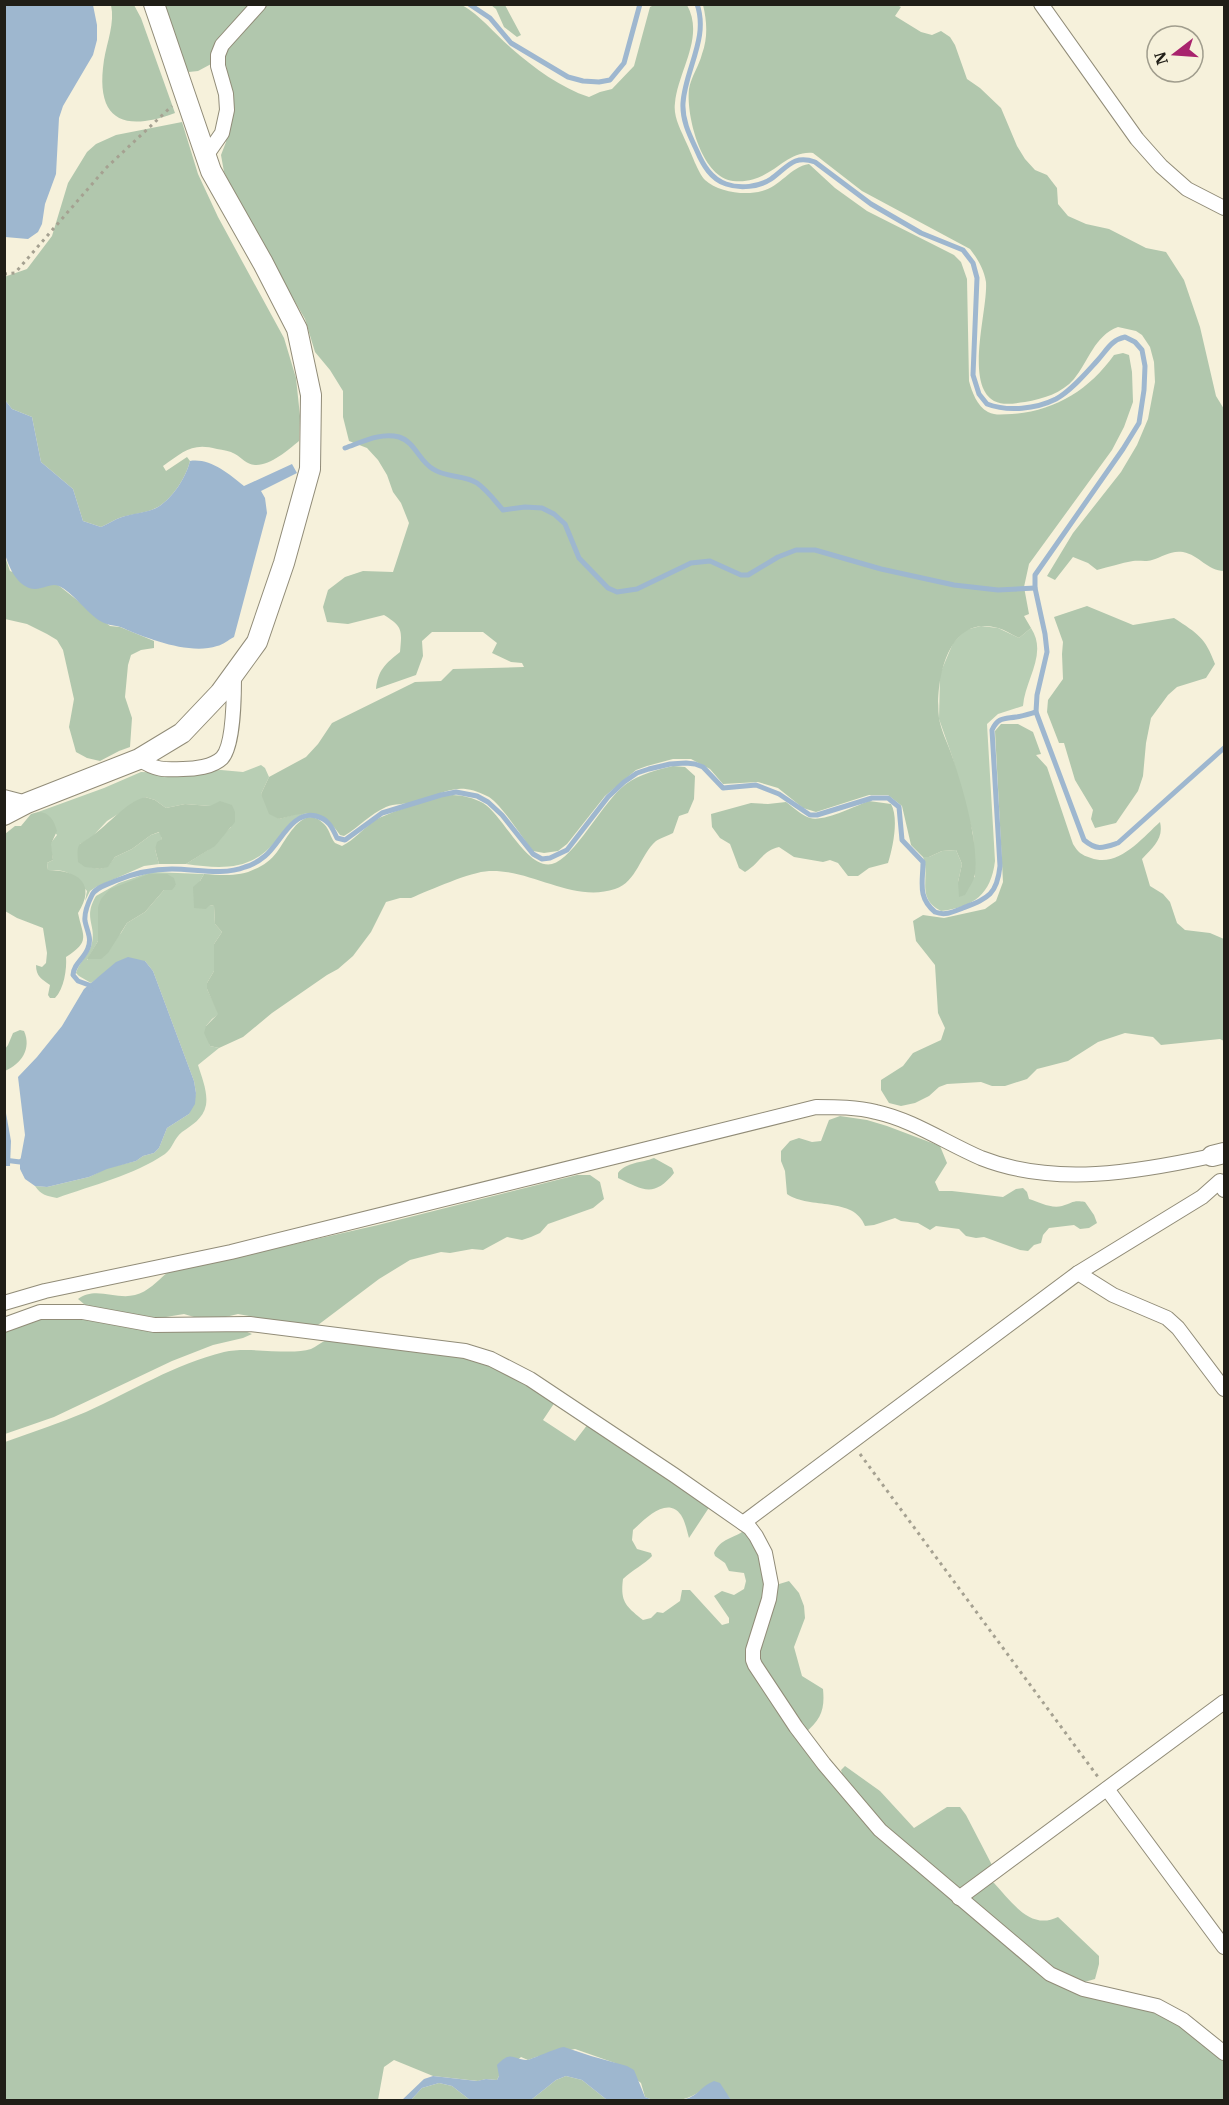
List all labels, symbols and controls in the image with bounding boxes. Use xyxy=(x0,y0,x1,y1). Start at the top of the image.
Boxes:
north arrow xyxy=(1145,24,1205,84)
text: N xyxy=(1149,49,1172,67)

